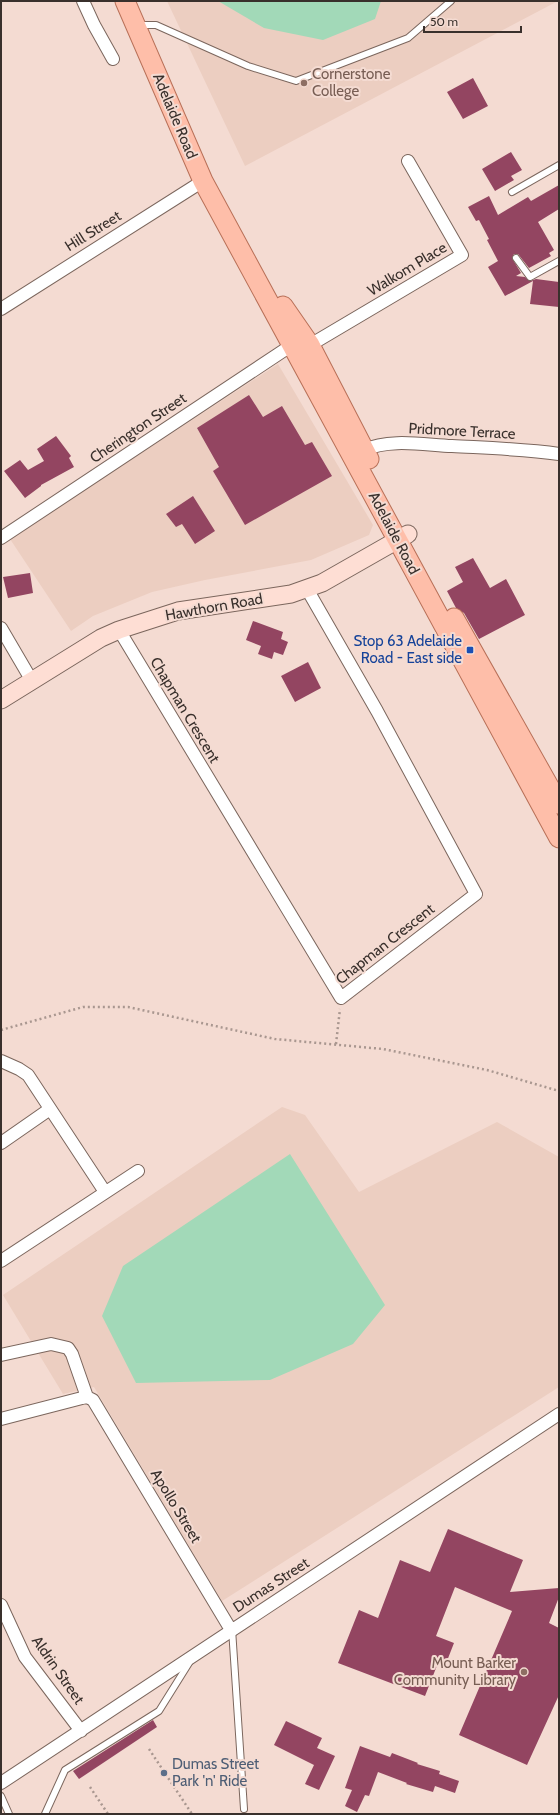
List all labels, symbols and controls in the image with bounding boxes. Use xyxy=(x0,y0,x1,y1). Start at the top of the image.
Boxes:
scale bar xyxy=(424,8,521,34)
text: 50 m xyxy=(430,14,458,29)
place label: Cornerstone College xyxy=(312,65,391,100)
street label: Adelaide Road xyxy=(149,71,201,161)
marker: Cornerstone College xyxy=(299,78,309,88)
street label: Hill Street xyxy=(62,207,124,255)
street label: Walkom Place xyxy=(364,238,450,300)
street label: Cherington Street xyxy=(86,389,190,467)
street label: Pridmore Terrace xyxy=(408,419,516,443)
street label: Adelaide Road xyxy=(365,489,423,577)
street label: Hawthorn Road xyxy=(164,590,264,624)
place label: Stop 63 Adelaide Road - East side xyxy=(353,632,462,667)
marker: Stop 63 Adelaide Road - East side xyxy=(465,645,475,655)
street label: Chapman Crescent xyxy=(146,654,224,766)
street label: Chapman Crescent xyxy=(332,900,438,988)
street label: Apollo Street xyxy=(147,1466,205,1546)
street label: Dumas Street xyxy=(230,1554,312,1616)
street label: Aldrin Street xyxy=(28,1632,88,1708)
place label: Mount Barker Community Library xyxy=(394,1654,516,1689)
marker: Mount Barker Community Library xyxy=(519,1667,529,1677)
place label: Dumas Street Park 'n' Ride xyxy=(172,1755,259,1790)
marker: Dumas Street Park 'n' Ride xyxy=(159,1768,169,1778)

